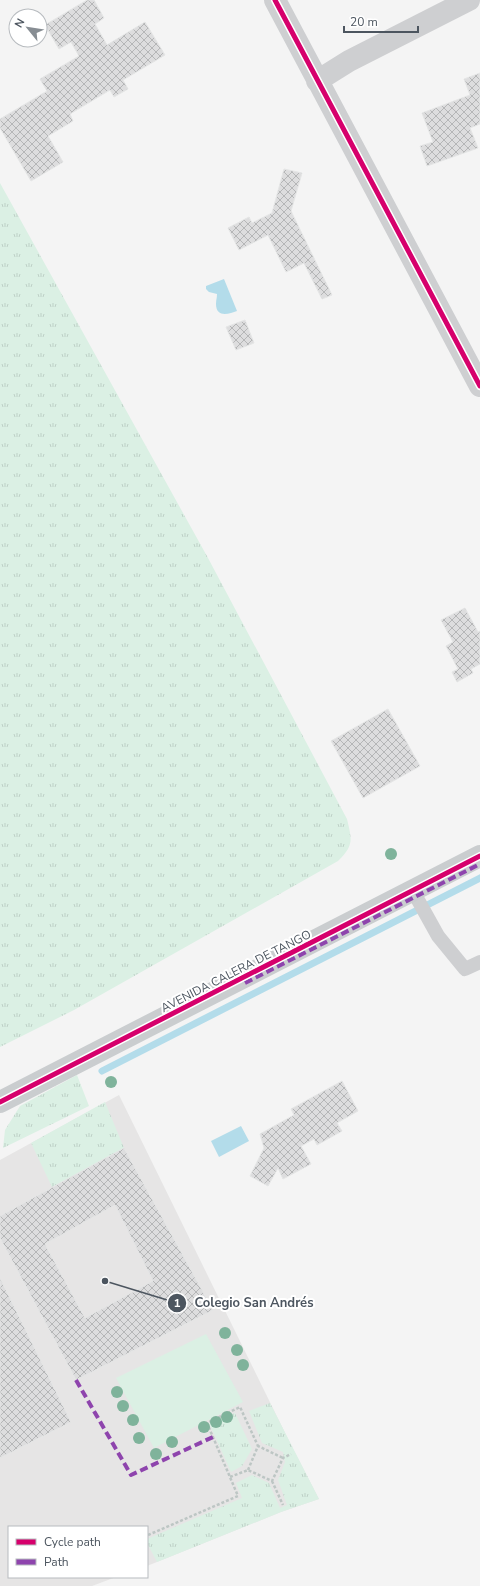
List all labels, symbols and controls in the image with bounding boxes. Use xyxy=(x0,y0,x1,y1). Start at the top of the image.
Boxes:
north arrow xyxy=(8,8,48,48)
scale bar xyxy=(344,8,418,34)
text: 20 m xyxy=(350,14,378,30)
text: N xyxy=(11,16,28,31)
street label: AVENIDA CALERA DE TANGO xyxy=(158,926,314,1016)
callout: Colegio San Andrés xyxy=(167,1290,322,1315)
text: Colegio San Andrés xyxy=(194,1294,314,1312)
text: 1 xyxy=(173,1295,181,1311)
legend xyxy=(8,1526,148,1578)
text: Cycle path xyxy=(44,1534,101,1550)
text: Path xyxy=(44,1554,69,1570)

